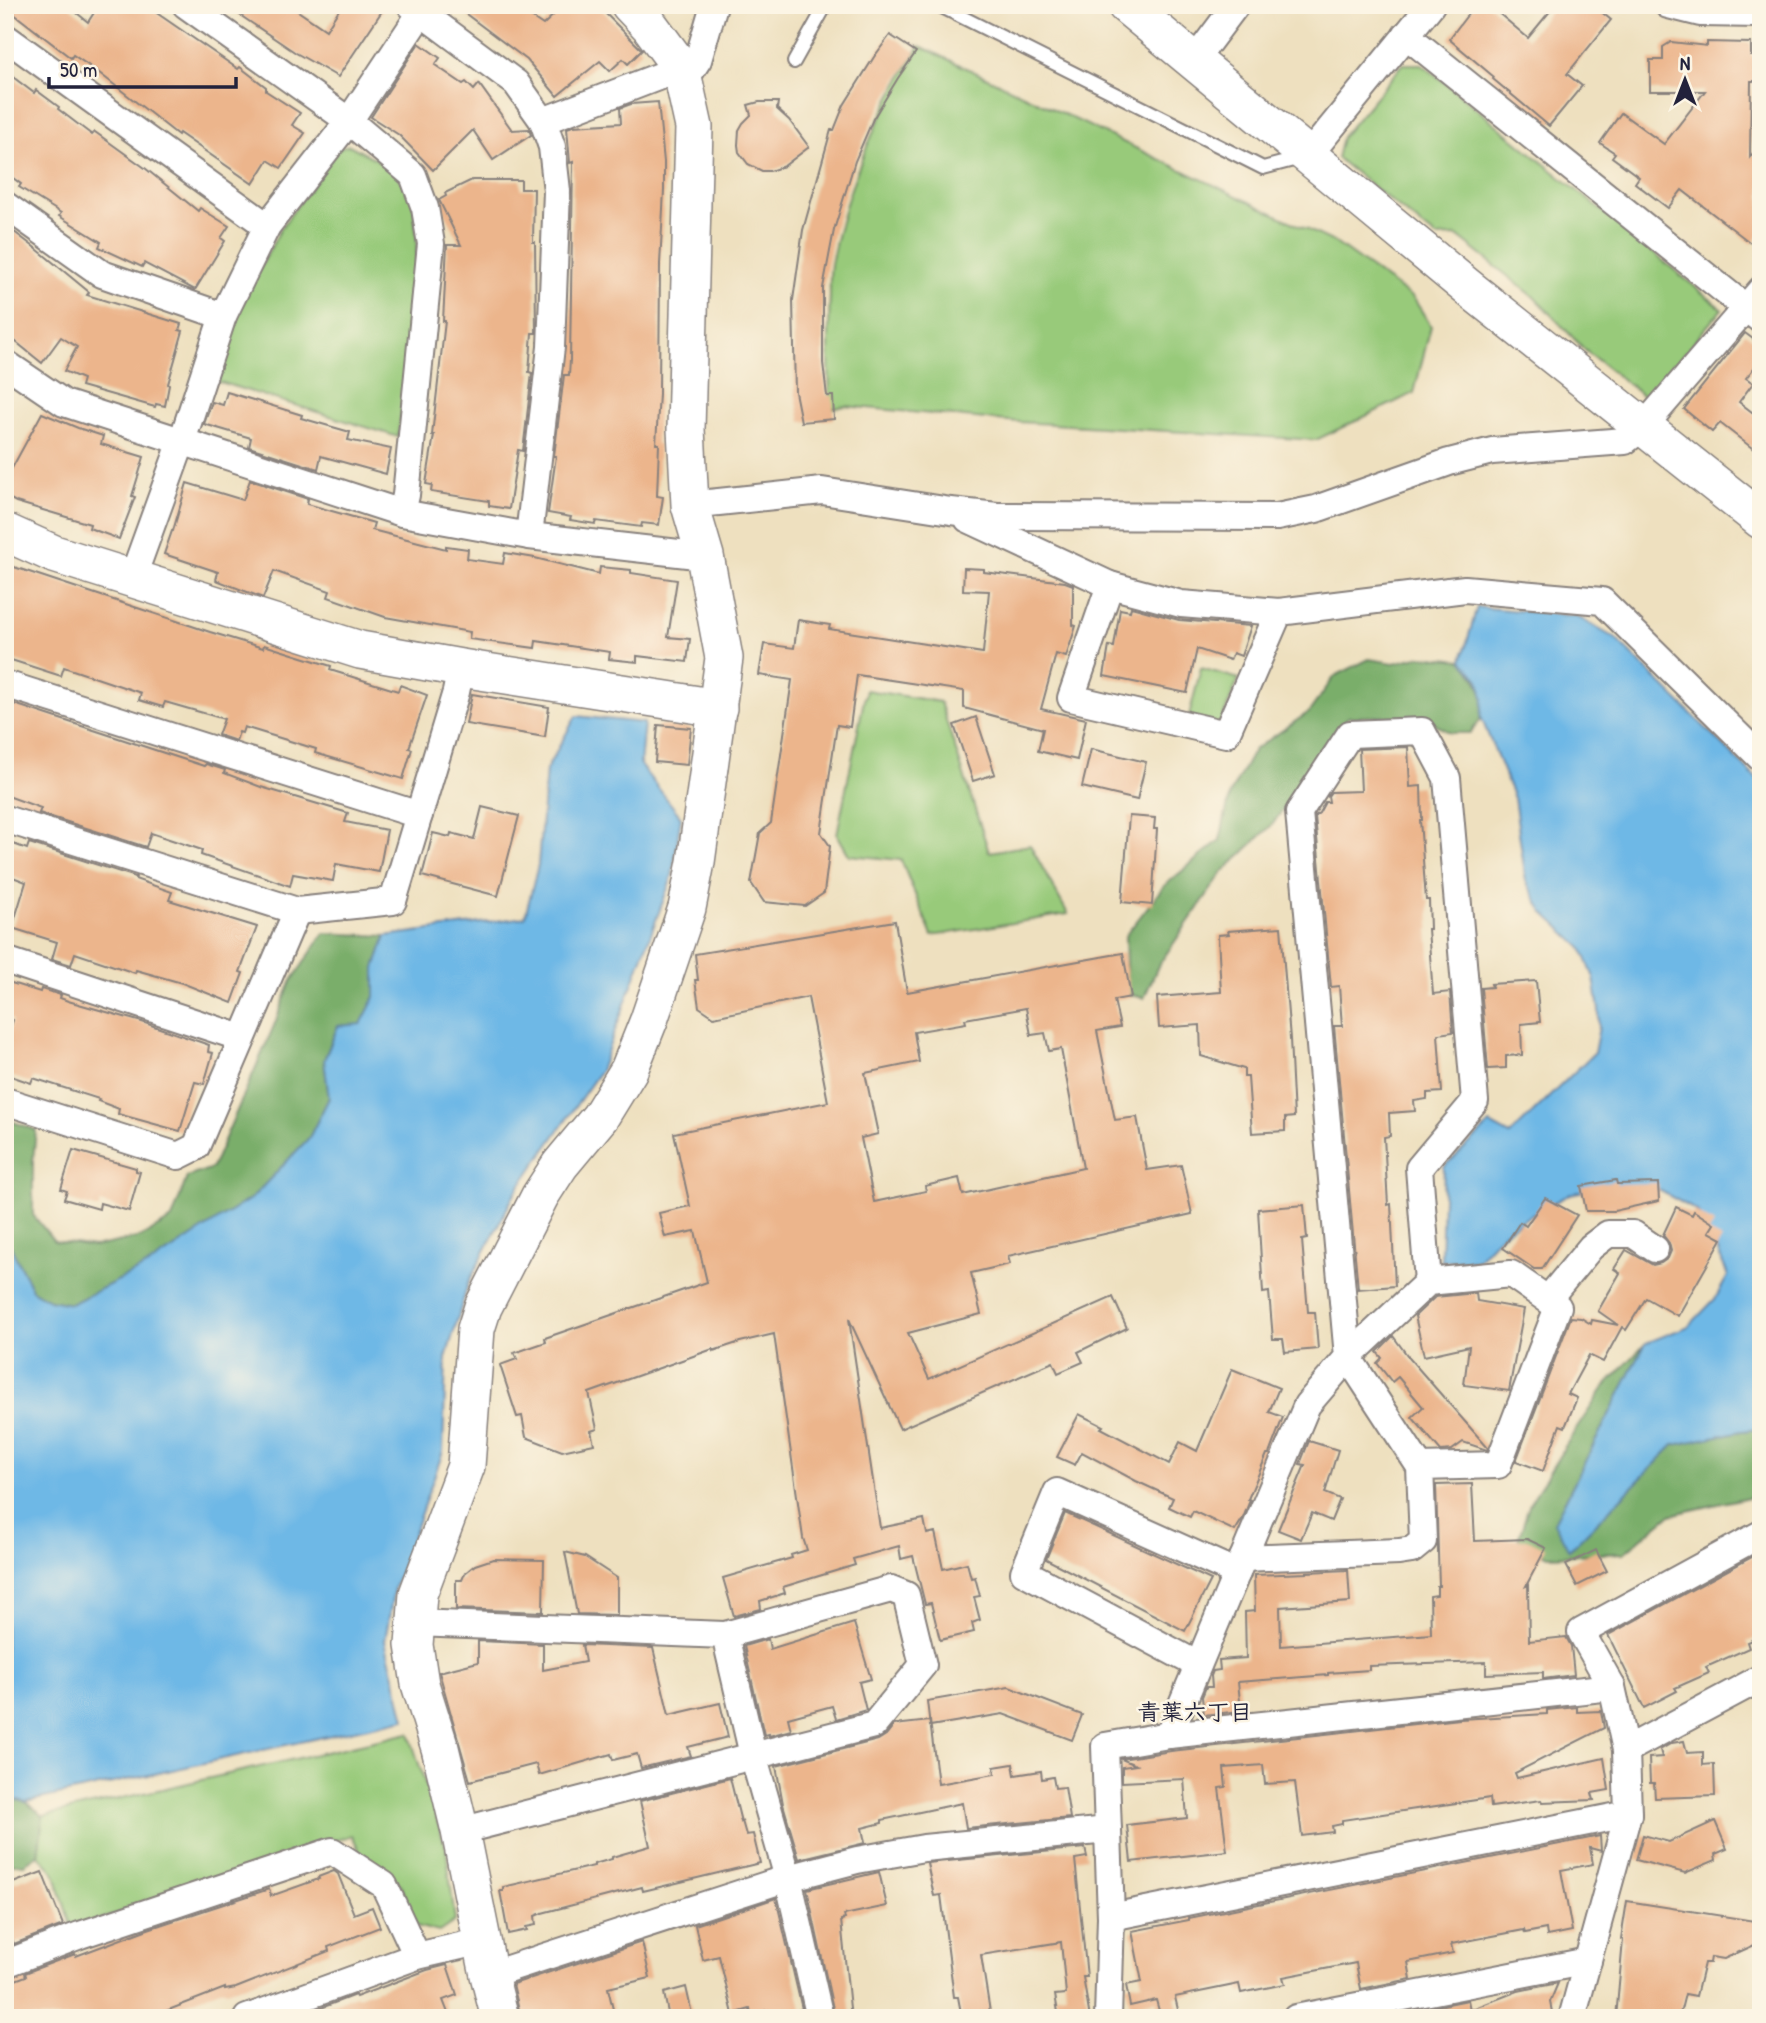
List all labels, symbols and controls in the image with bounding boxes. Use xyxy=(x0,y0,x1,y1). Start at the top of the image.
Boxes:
scale bar xyxy=(49,46,236,90)
north arrow xyxy=(1650,46,1720,116)
text: N xyxy=(1680,50,1690,76)
text: 50 m xyxy=(60,55,97,84)
district label: 青葉六丁目 xyxy=(1138,1696,1253,1727)

